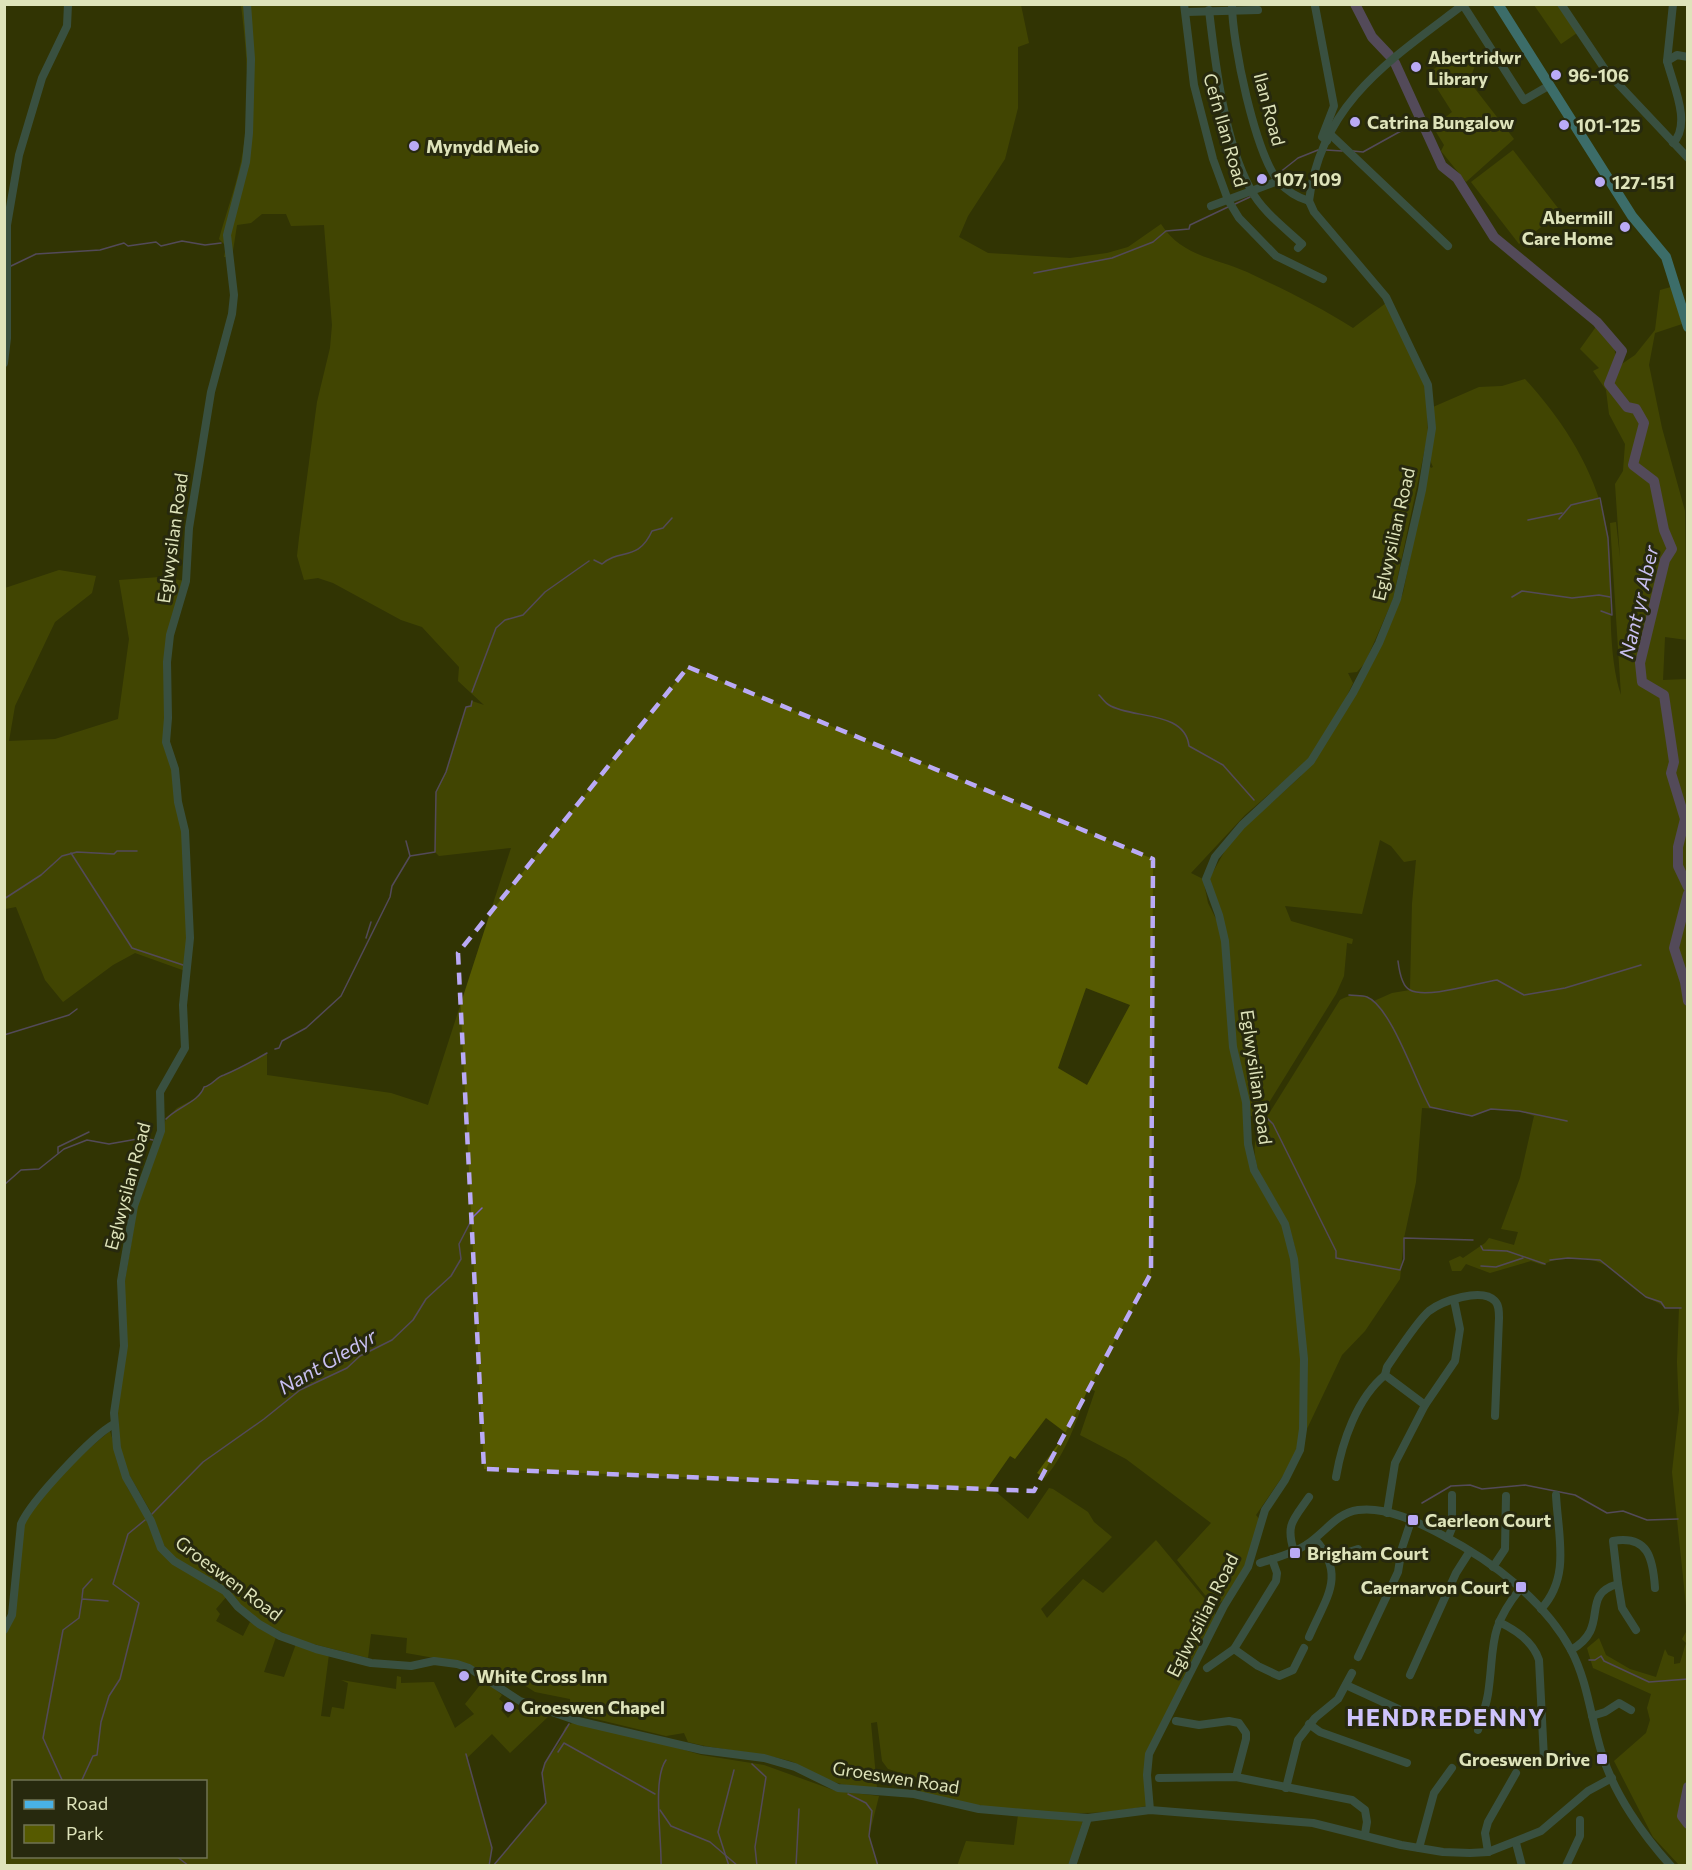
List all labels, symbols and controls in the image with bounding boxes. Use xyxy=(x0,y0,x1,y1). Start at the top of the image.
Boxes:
place label: Abertridwr Library xyxy=(1428,46,1522,89)
marker: Abertridwr Library xyxy=(1409,60,1423,74)
place label: 96-106 xyxy=(1568,64,1629,86)
marker: 96-106 xyxy=(1549,68,1563,82)
street label: Ilan Road xyxy=(1250,70,1290,148)
street label: Cefn Ilan Road xyxy=(1199,71,1253,189)
place label: Catrina Bungalow xyxy=(1367,111,1514,133)
place label: 101-125 xyxy=(1576,114,1641,136)
marker: Catrina Bungalow xyxy=(1348,115,1362,129)
marker: 101-125 xyxy=(1557,118,1571,132)
place label: Mynydd Meio xyxy=(426,135,540,157)
marker: Mynydd Meio xyxy=(407,139,421,153)
place label: 107, 109 xyxy=(1274,168,1342,190)
place label: 127-151 xyxy=(1612,171,1675,193)
marker: 107, 109 xyxy=(1255,172,1269,186)
marker: 127-151 xyxy=(1593,175,1607,189)
place label: Abermill Care Home xyxy=(1522,206,1613,249)
marker: Abermill Care Home xyxy=(1618,220,1632,234)
street label: Eglwysilian Road xyxy=(1367,465,1419,603)
street label: Eglwysilan Road xyxy=(152,471,192,605)
water label: Nant yr Aber xyxy=(1613,542,1663,661)
street label: Eglwysilian Road xyxy=(1237,1008,1277,1146)
street label: Eglwysilan Road xyxy=(99,1120,155,1252)
water label: Nant Gledyr xyxy=(274,1323,381,1399)
place label: Caerleon Court xyxy=(1425,1509,1551,1531)
marker: Caerleon Court xyxy=(1406,1513,1420,1527)
street label: Groeswen Road xyxy=(171,1531,287,1625)
place label: Brigham Court xyxy=(1307,1542,1429,1564)
marker: Brigham Court xyxy=(1288,1546,1302,1560)
street label: Eglwysilian Road xyxy=(1161,1549,1243,1681)
place label: Caernarvon Court xyxy=(1361,1576,1509,1598)
marker: Caernarvon Court xyxy=(1514,1580,1528,1594)
place label: White Cross Inn xyxy=(476,1665,607,1687)
marker: White Cross Inn xyxy=(457,1669,471,1683)
place label: Groeswen Chapel xyxy=(521,1696,665,1718)
marker: Groeswen Chapel xyxy=(502,1700,516,1714)
district label: HENDREDENNY xyxy=(1346,1702,1546,1731)
place label: Groeswen Drive xyxy=(1459,1748,1590,1770)
marker: Groeswen Drive xyxy=(1595,1752,1609,1766)
street label: Groeswen Road xyxy=(831,1756,961,1798)
legend xyxy=(12,1780,207,1858)
text: Road xyxy=(66,1792,108,1814)
text: Park xyxy=(66,1822,104,1844)

